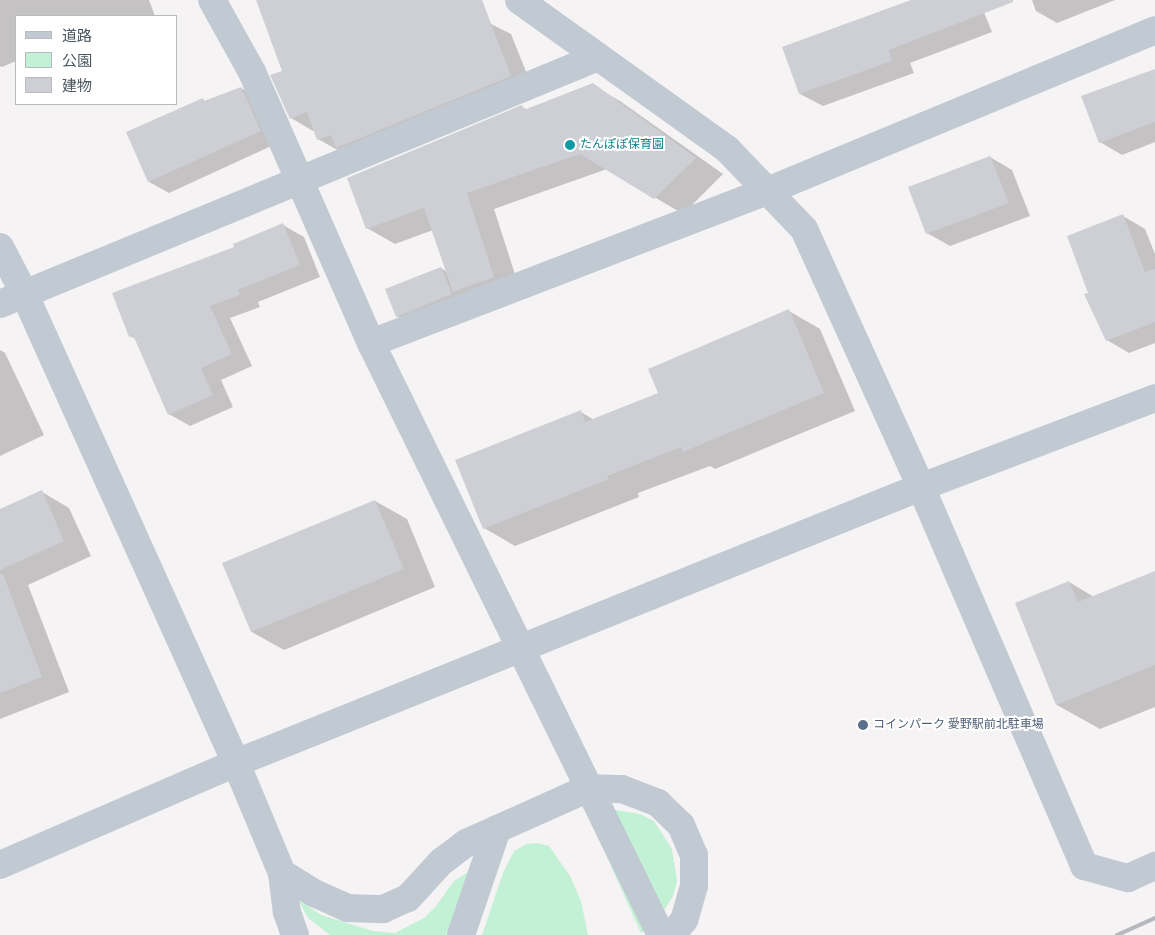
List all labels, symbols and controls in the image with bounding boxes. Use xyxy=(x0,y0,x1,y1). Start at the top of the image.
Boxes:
legend xyxy=(15,15,178,105)
text: 道路 xyxy=(62,27,92,45)
text: 公園 xyxy=(62,52,92,70)
text: 建物 xyxy=(62,77,92,95)
place label: たんぽぽ保育園 xyxy=(580,138,664,152)
marker: たんぽぽ保育園 xyxy=(564,139,576,151)
place label: コインパーク 愛野駅前北駐車場 xyxy=(873,718,1044,732)
marker: コインパーク 愛野駅前北駐車場 xyxy=(857,719,869,731)

